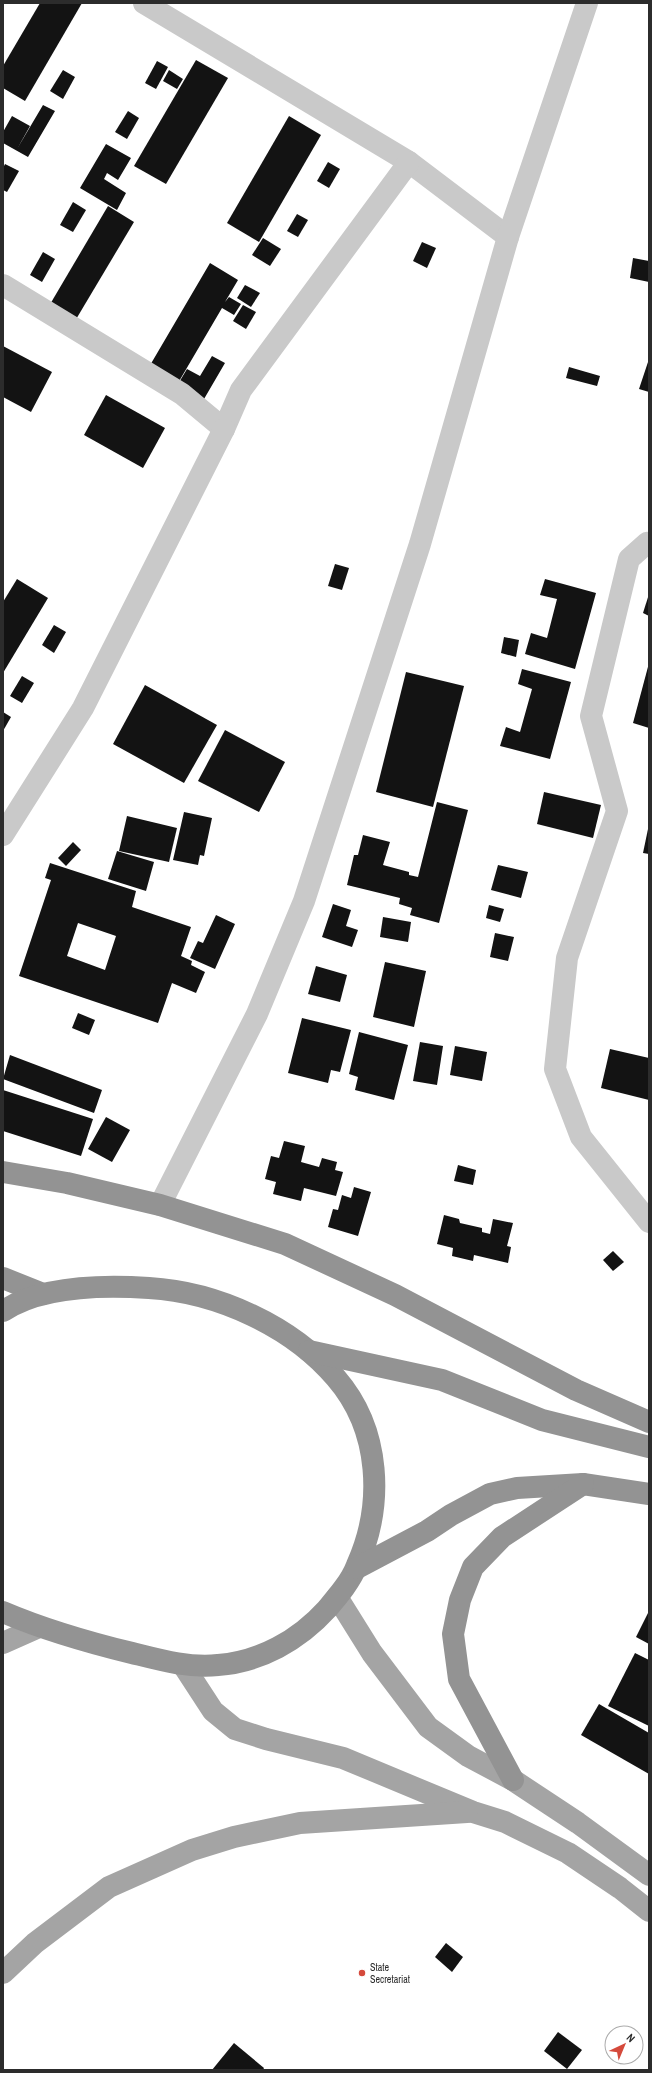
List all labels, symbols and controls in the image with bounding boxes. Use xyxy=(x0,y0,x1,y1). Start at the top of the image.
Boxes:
place label: State Secretariat xyxy=(370,1961,411,1986)
marker: State Secretariat xyxy=(357,1968,367,1978)
north arrow xyxy=(604,2025,644,2065)
text: N xyxy=(624,2031,638,2045)

